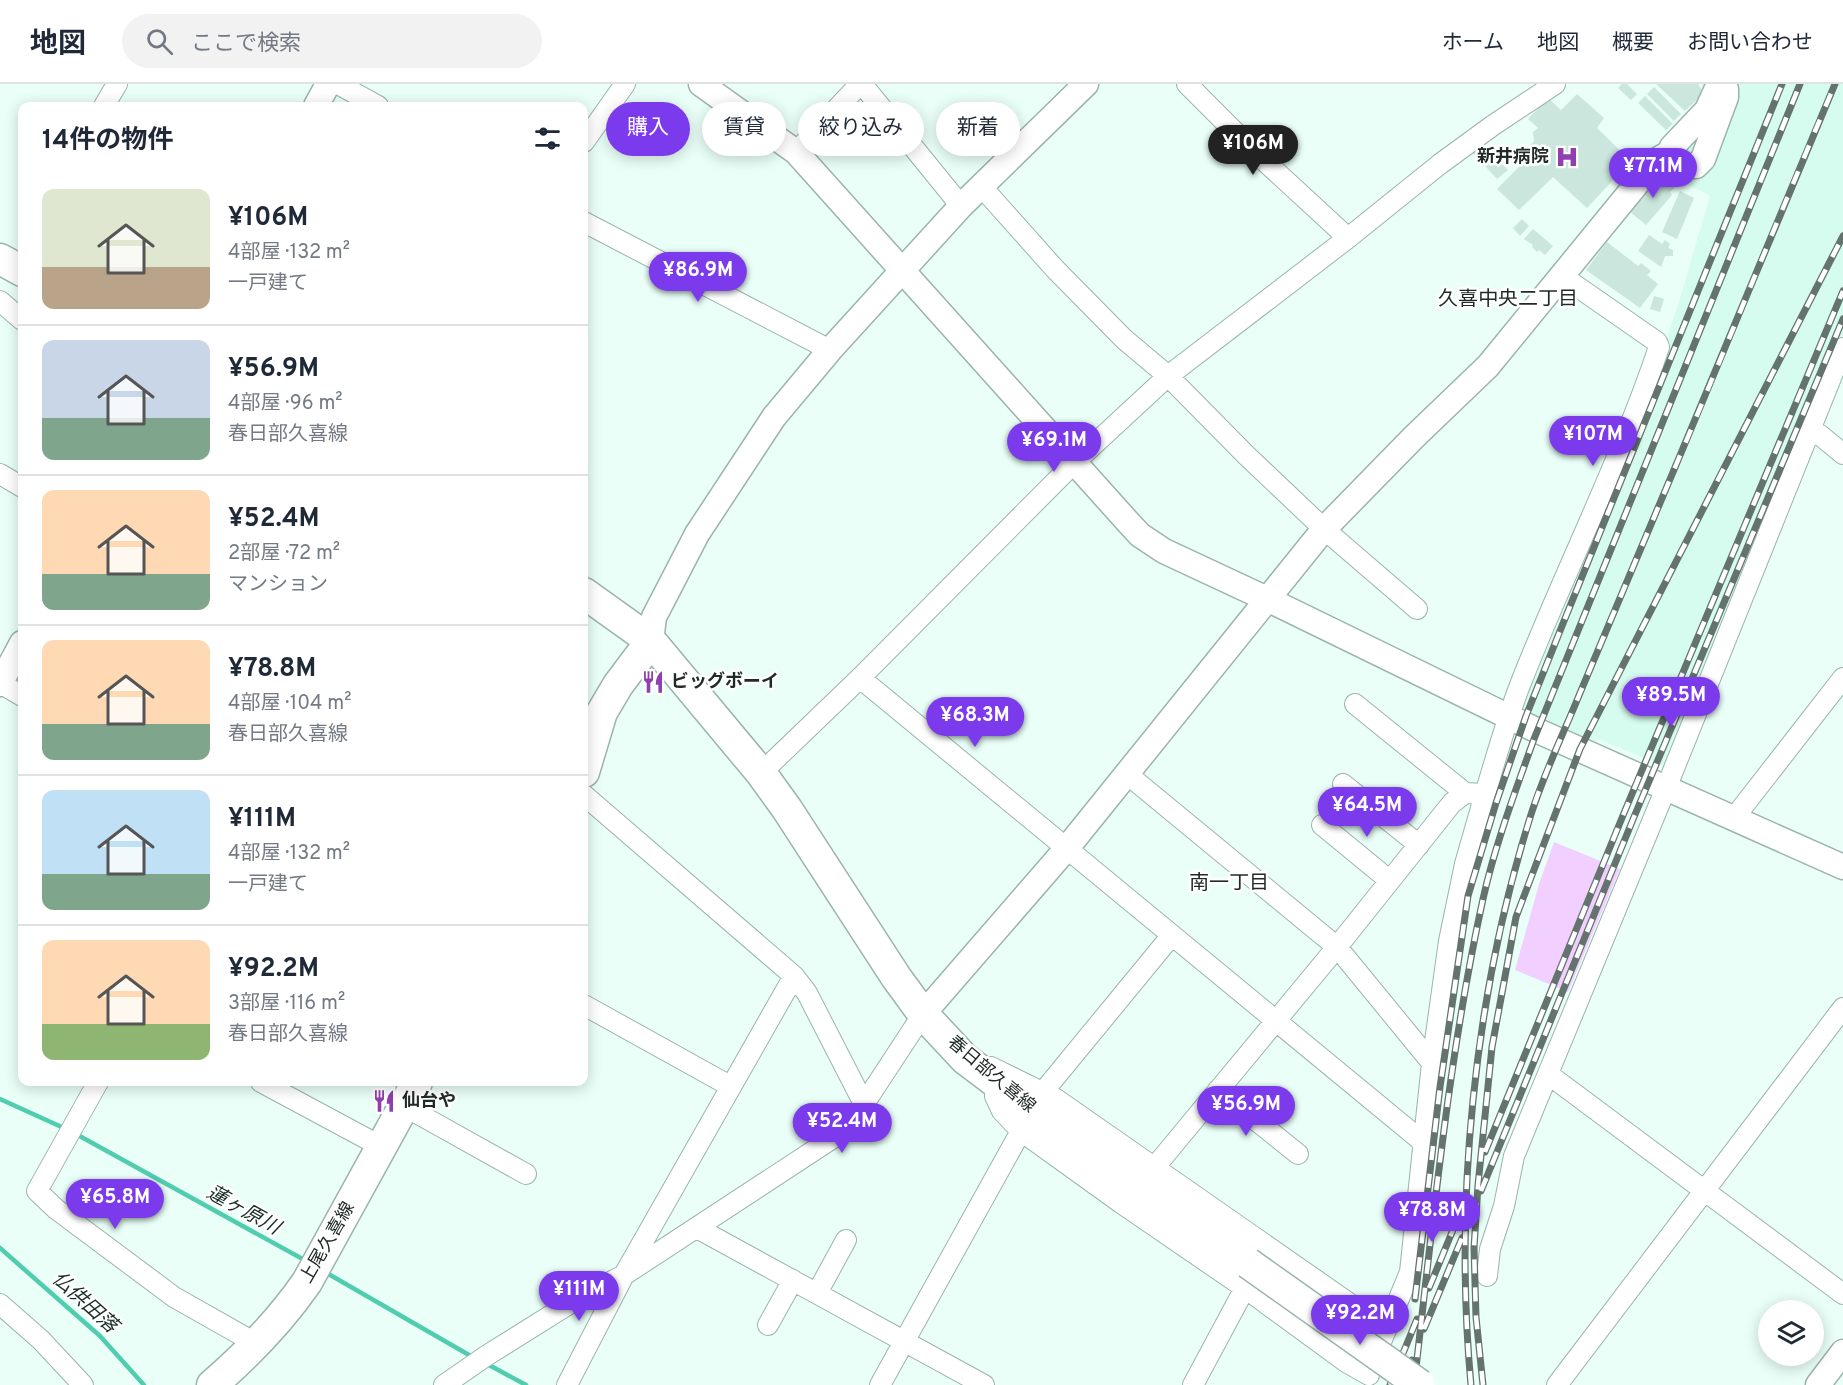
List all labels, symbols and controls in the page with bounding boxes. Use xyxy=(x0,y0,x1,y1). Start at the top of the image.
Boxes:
search box xyxy=(122,14,542,68)
icon: search xyxy=(143,25,176,58)
text: 地図 xyxy=(30,27,86,63)
text: ホーム xyxy=(1442,30,1504,57)
text: 地図 xyxy=(1537,30,1579,57)
text: 概要 xyxy=(1612,30,1654,57)
text: お問い合わせ xyxy=(1687,30,1813,57)
text: ここで検索 xyxy=(191,31,301,58)
chip: 購入 xyxy=(606,102,690,156)
chip: 賃貸 xyxy=(702,102,786,156)
chip: 絞り込み xyxy=(798,102,924,156)
chip: 新着 xyxy=(936,102,1020,156)
icon: filters xyxy=(531,122,564,155)
text: 14件の物件 xyxy=(42,125,173,158)
pin: ¥106M xyxy=(1211,125,1295,176)
text: ¥106M xyxy=(1222,131,1284,157)
hospital icon: 新井病院 xyxy=(1554,144,1580,170)
place label: 新井病院 xyxy=(1477,146,1549,169)
pin: ¥77.1M xyxy=(1604,148,1702,199)
text: ¥77.1M xyxy=(1623,154,1683,180)
text: ¥106M xyxy=(228,202,308,235)
icon: home xyxy=(90,213,162,285)
text: 4部屋 · 132 m² xyxy=(228,240,350,266)
pin: ¥86.9M xyxy=(649,252,747,303)
text: ¥86.9M xyxy=(663,258,733,284)
text: 一戸建て xyxy=(228,271,308,297)
district label: 久喜中央二丁目 xyxy=(1438,287,1578,313)
text: ¥56.9M xyxy=(228,353,319,386)
icon: home xyxy=(90,364,162,436)
text: 4部屋 · 96 m² xyxy=(228,391,343,417)
pin: ¥107M xyxy=(1551,416,1635,467)
text: 春日部久喜線 xyxy=(228,422,348,448)
pin: ¥69.1M xyxy=(1005,422,1103,473)
text: ¥107M xyxy=(1563,422,1623,448)
text: ¥69.1M xyxy=(1021,428,1087,454)
text: ¥52.4M xyxy=(228,503,320,536)
icon: home xyxy=(90,514,162,586)
text: 2部屋 · 72 m² xyxy=(228,541,340,567)
text: マンション xyxy=(228,572,328,598)
text: ¥78.8M xyxy=(228,653,316,686)
icon: home xyxy=(90,664,162,736)
restaurant icon: ビッグボーイ xyxy=(640,669,666,695)
place label: ビッグボーイ xyxy=(671,671,779,694)
pin: ¥89.5M xyxy=(1622,677,1720,728)
text: ¥89.5M xyxy=(1636,683,1706,709)
text: 4部屋 · 104 m² xyxy=(228,691,351,717)
pin: ¥68.3M xyxy=(926,697,1024,748)
text: ¥68.3M xyxy=(940,703,1010,729)
text: 春日部久喜線 xyxy=(228,722,348,748)
pin: ¥64.5M xyxy=(1318,787,1416,838)
text: ¥64.5M xyxy=(1332,793,1402,819)
text: ¥111M xyxy=(228,803,296,836)
icon: home xyxy=(90,814,162,886)
text: 4部屋 · 132 m² xyxy=(228,841,350,867)
district label: 南一丁目 xyxy=(1189,871,1269,897)
text: 一戸建て xyxy=(228,872,308,898)
text: ¥92.2M xyxy=(228,953,319,986)
icon: home xyxy=(90,964,162,1036)
text: 3部屋 · 116 m² xyxy=(228,991,345,1017)
text: 春日部久喜線 xyxy=(228,1022,348,1048)
street label: 春日部久喜線 xyxy=(942,1031,1040,1119)
pin: ¥56.9M xyxy=(1197,1086,1295,1137)
restaurant icon: 仙台や xyxy=(371,1088,397,1114)
place label: 仙台や xyxy=(402,1090,456,1113)
text: ¥56.9M xyxy=(1211,1092,1281,1118)
pin: ¥52.4M xyxy=(793,1103,891,1154)
text: ¥52.4M xyxy=(807,1109,877,1135)
pin: ¥65.8M xyxy=(66,1179,164,1230)
water label: 蓮ヶ原川 xyxy=(202,1180,286,1243)
text: ¥65.8M xyxy=(80,1185,150,1211)
pin: ¥78.8M xyxy=(1383,1192,1481,1243)
street label: 上尾久喜線 xyxy=(296,1198,360,1288)
text: ¥78.8M xyxy=(1398,1198,1466,1224)
water label: 仏供田落 xyxy=(46,1267,125,1341)
pin: ¥111M xyxy=(537,1271,621,1322)
text: ¥111M xyxy=(553,1277,605,1303)
pin: ¥92.2M xyxy=(1311,1295,1409,1346)
map controls xyxy=(1758,1300,1824,1366)
button: layers xyxy=(1758,1300,1824,1366)
text: ¥92.2M xyxy=(1325,1301,1395,1327)

